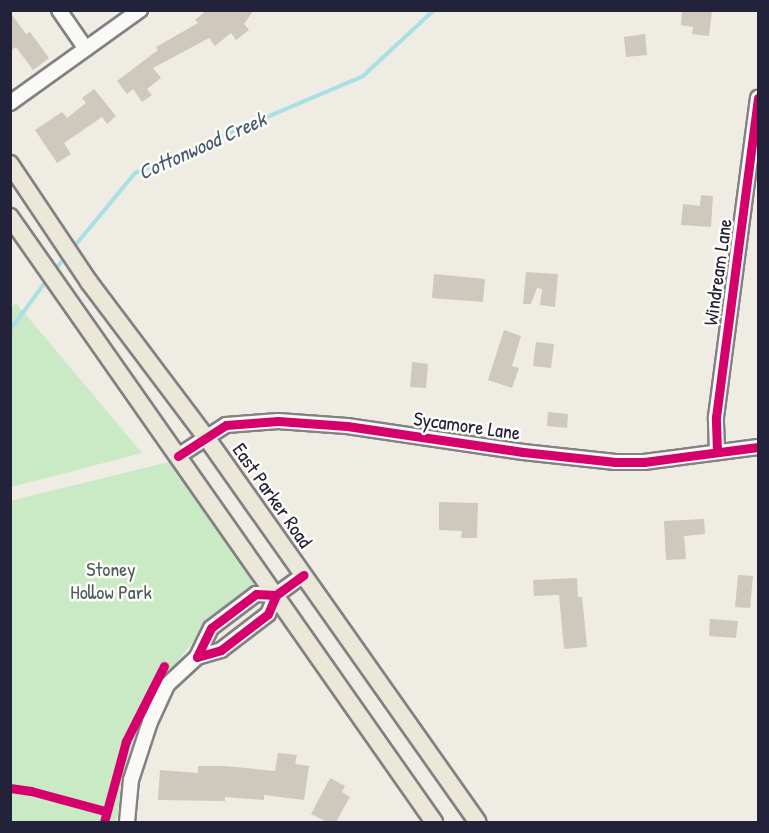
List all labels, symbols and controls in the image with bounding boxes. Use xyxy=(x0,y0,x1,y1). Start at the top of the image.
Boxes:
water label: Cottonwood Creek xyxy=(134,107,270,185)
street label: Windream Lane xyxy=(698,217,736,327)
street label: Sycamore Lane xyxy=(412,406,522,444)
street label: East Parker Road xyxy=(228,438,318,552)
park label: Stoney Hollow Park xyxy=(70,557,152,604)

